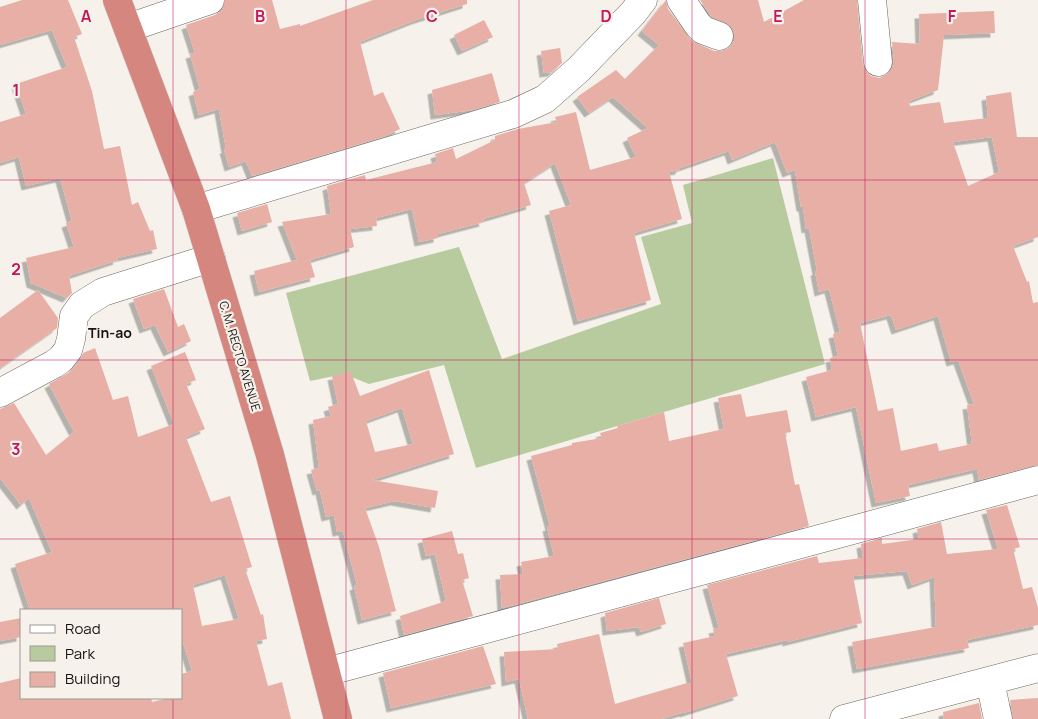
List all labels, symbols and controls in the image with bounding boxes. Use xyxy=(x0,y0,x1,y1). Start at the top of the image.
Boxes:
text: A xyxy=(81,5,92,27)
text: B xyxy=(255,5,265,27)
text: C xyxy=(426,5,438,27)
text: D xyxy=(600,5,612,27)
text: E xyxy=(773,5,783,27)
text: F xyxy=(948,5,957,27)
text: 1 xyxy=(12,79,20,101)
text: 2 xyxy=(11,258,21,280)
street label: C. M. RECTO AVENUE xyxy=(215,299,265,413)
district label: Tin-ao xyxy=(88,323,132,342)
text: 3 xyxy=(11,438,21,460)
legend xyxy=(20,609,182,699)
text: Road xyxy=(65,618,101,639)
text: Park xyxy=(65,643,95,664)
text: Building xyxy=(65,668,120,689)

